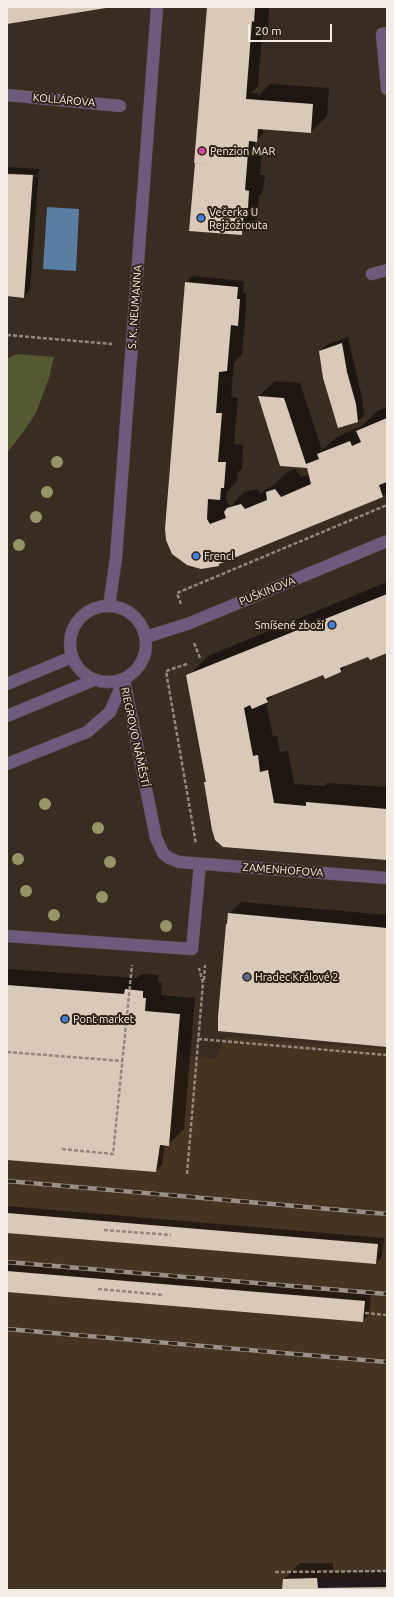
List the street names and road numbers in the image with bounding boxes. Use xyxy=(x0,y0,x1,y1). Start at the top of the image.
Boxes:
street label: KOLLÁROVA xyxy=(32,91,96,109)
street label: S. K. NEUMANNA xyxy=(125,265,145,349)
street label: PUŠKINOVA xyxy=(237,574,297,608)
street label: RIEGROVO NÁMĚSTÍ xyxy=(118,686,152,788)
street label: ZAMENHOFOVA xyxy=(242,861,324,879)

